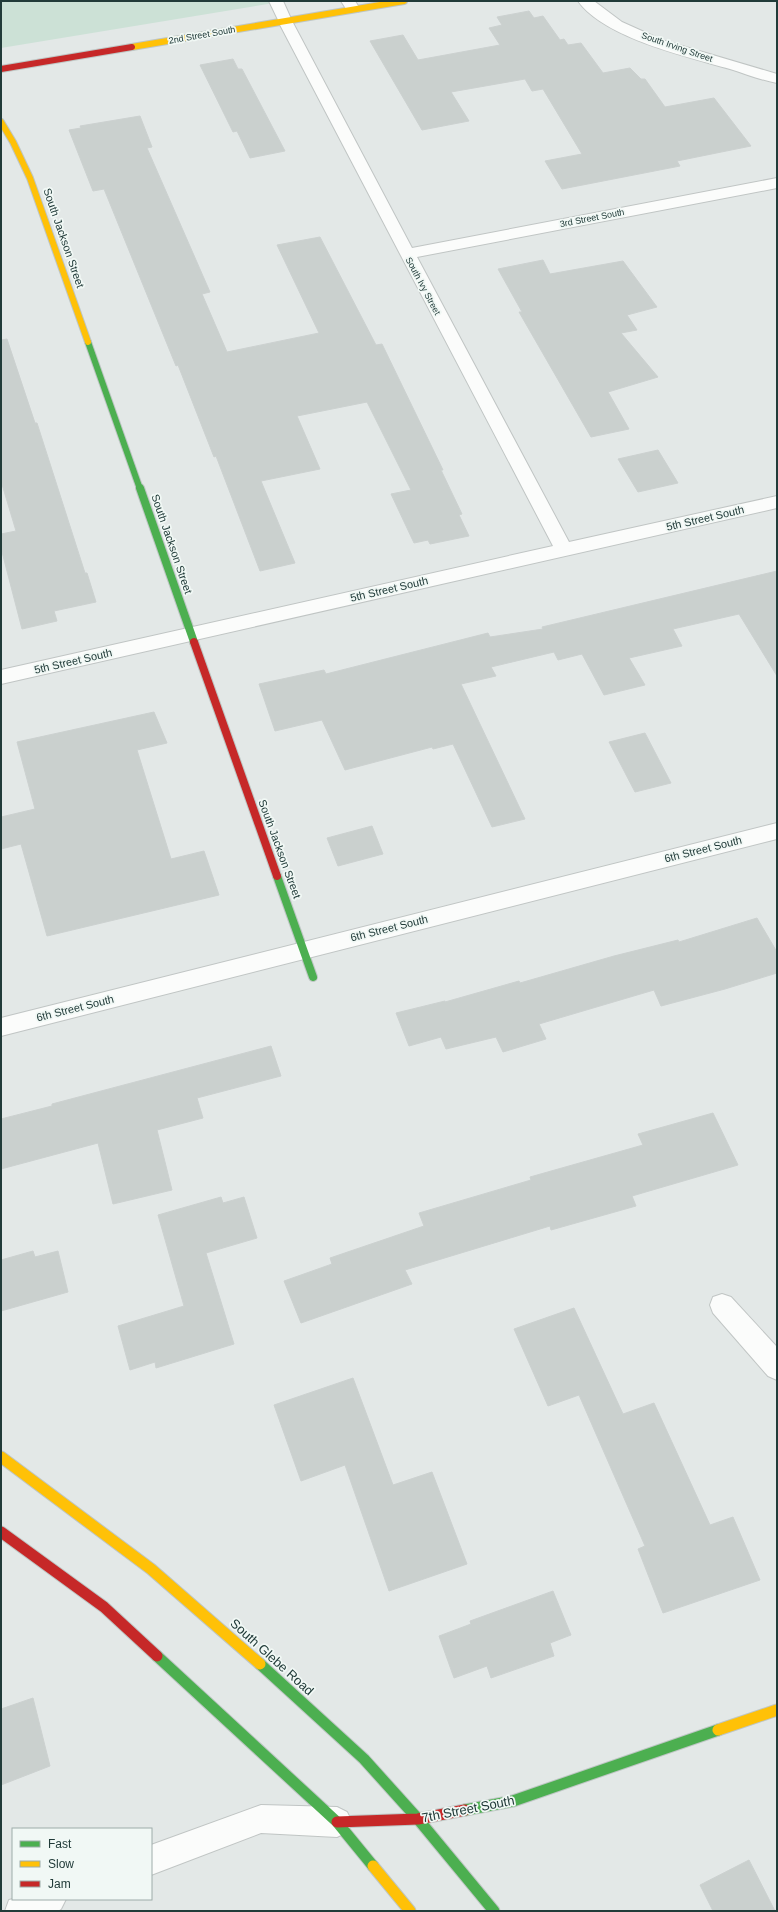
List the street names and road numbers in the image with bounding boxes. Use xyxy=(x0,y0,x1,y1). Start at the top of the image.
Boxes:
street label: 2nd Street South xyxy=(168,24,236,46)
street label: South Irving Street xyxy=(640,30,714,64)
street label: South Jackson Street xyxy=(41,187,87,289)
street label: 3rd Street South xyxy=(559,207,625,229)
street label: South Ivy Street xyxy=(404,255,443,317)
street label: South Jackson Street xyxy=(149,493,195,595)
street label: 5th Street South xyxy=(665,503,745,533)
street label: 5th Street South xyxy=(349,574,429,604)
street label: 5th Street South xyxy=(33,646,113,676)
street label: South Jackson Street xyxy=(256,798,304,900)
street label: 6th Street South xyxy=(663,834,743,864)
street label: 6th Street South xyxy=(349,913,429,943)
street label: 6th Street South xyxy=(35,993,115,1023)
street label: South Glebe Road xyxy=(227,1616,317,1698)
street label: 7th Street South xyxy=(420,1793,516,1825)

